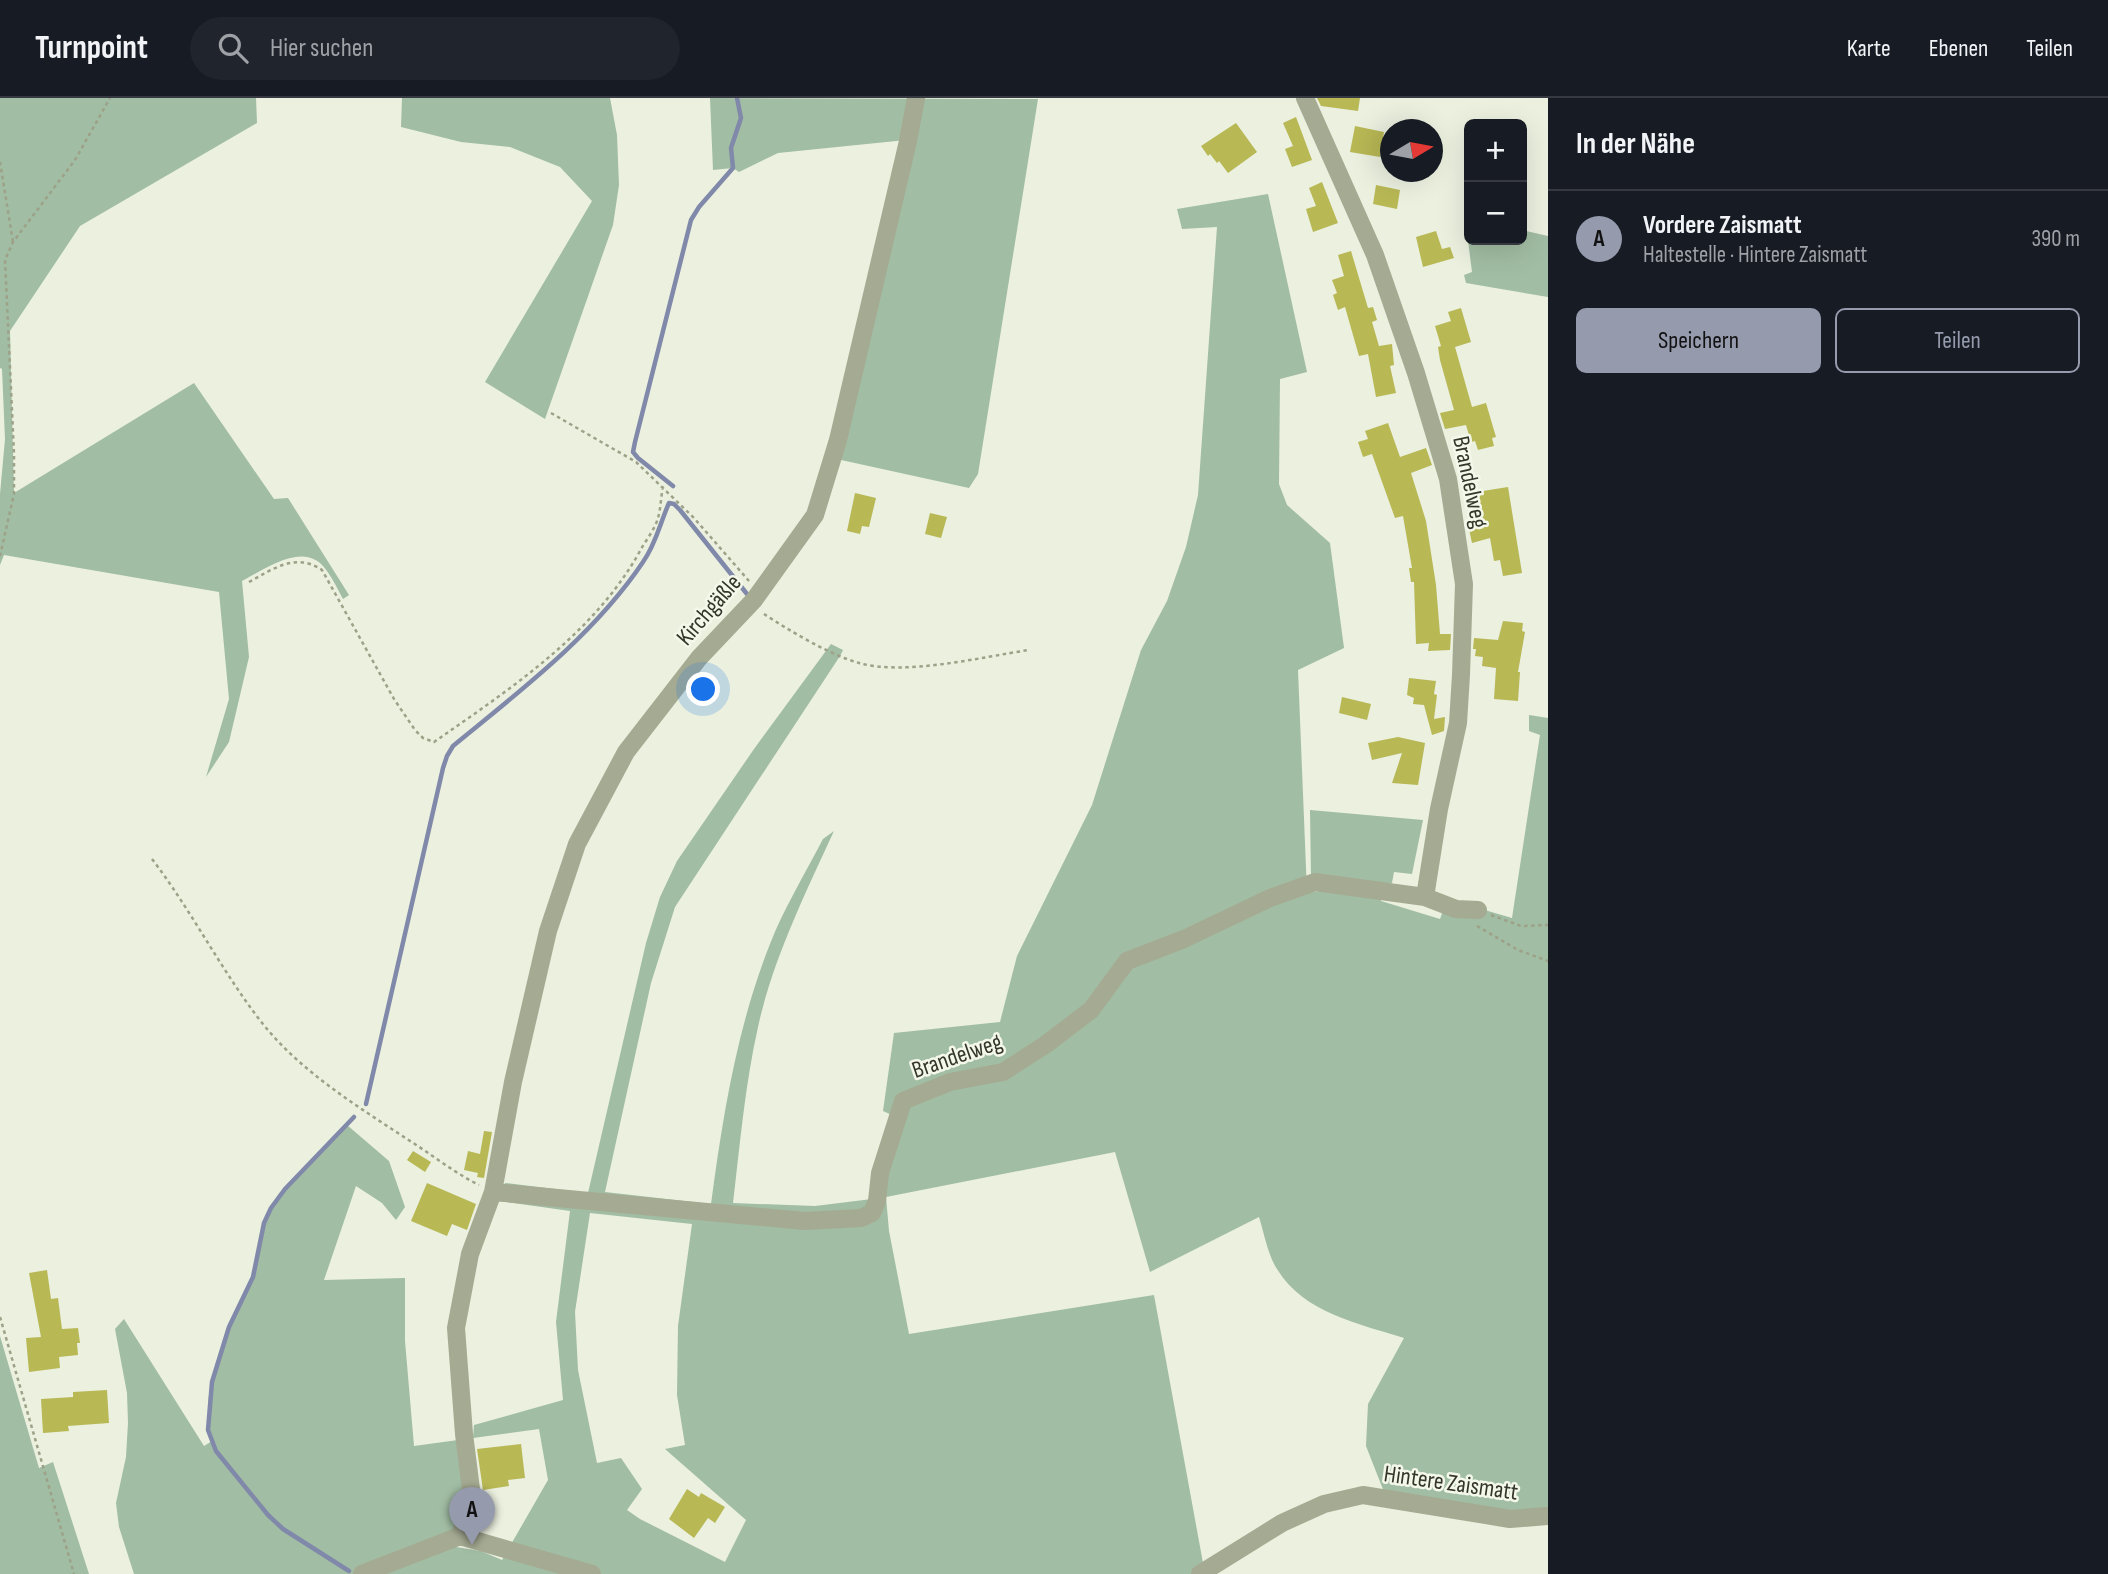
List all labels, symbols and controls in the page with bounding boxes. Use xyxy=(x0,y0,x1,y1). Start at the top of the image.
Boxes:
search box xyxy=(190,17,680,80)
text: Turnpoint xyxy=(35,28,148,68)
icon: search xyxy=(214,29,252,67)
text: Hier suchen xyxy=(270,33,373,64)
text: Karte xyxy=(1847,34,1891,63)
text: Ebenen xyxy=(1929,34,1988,63)
text: Teilen xyxy=(2026,34,2073,63)
north arrow xyxy=(1380,119,1443,182)
map controls xyxy=(1464,119,1527,245)
button: + xyxy=(1464,119,1527,182)
text: In der Nähe xyxy=(1576,126,1695,162)
button: − xyxy=(1464,182,1527,245)
text: Vordere Zaismatt xyxy=(1643,210,1802,241)
text: A xyxy=(1594,225,1604,253)
text: 390 m xyxy=(2031,225,2080,253)
text: Haltestelle · Hintere Zaismatt xyxy=(1643,241,1867,269)
button: Speichern xyxy=(1576,308,1821,373)
button: Teilen xyxy=(1835,308,2080,373)
street label: Brandelweg xyxy=(1446,433,1494,531)
street label: Kirchgäßle xyxy=(670,569,748,651)
your location xyxy=(686,672,720,706)
street label: Brandelweg xyxy=(908,1027,1006,1085)
street label: Hintere Zaismatt xyxy=(1382,1459,1520,1507)
pin: A xyxy=(449,1487,495,1545)

